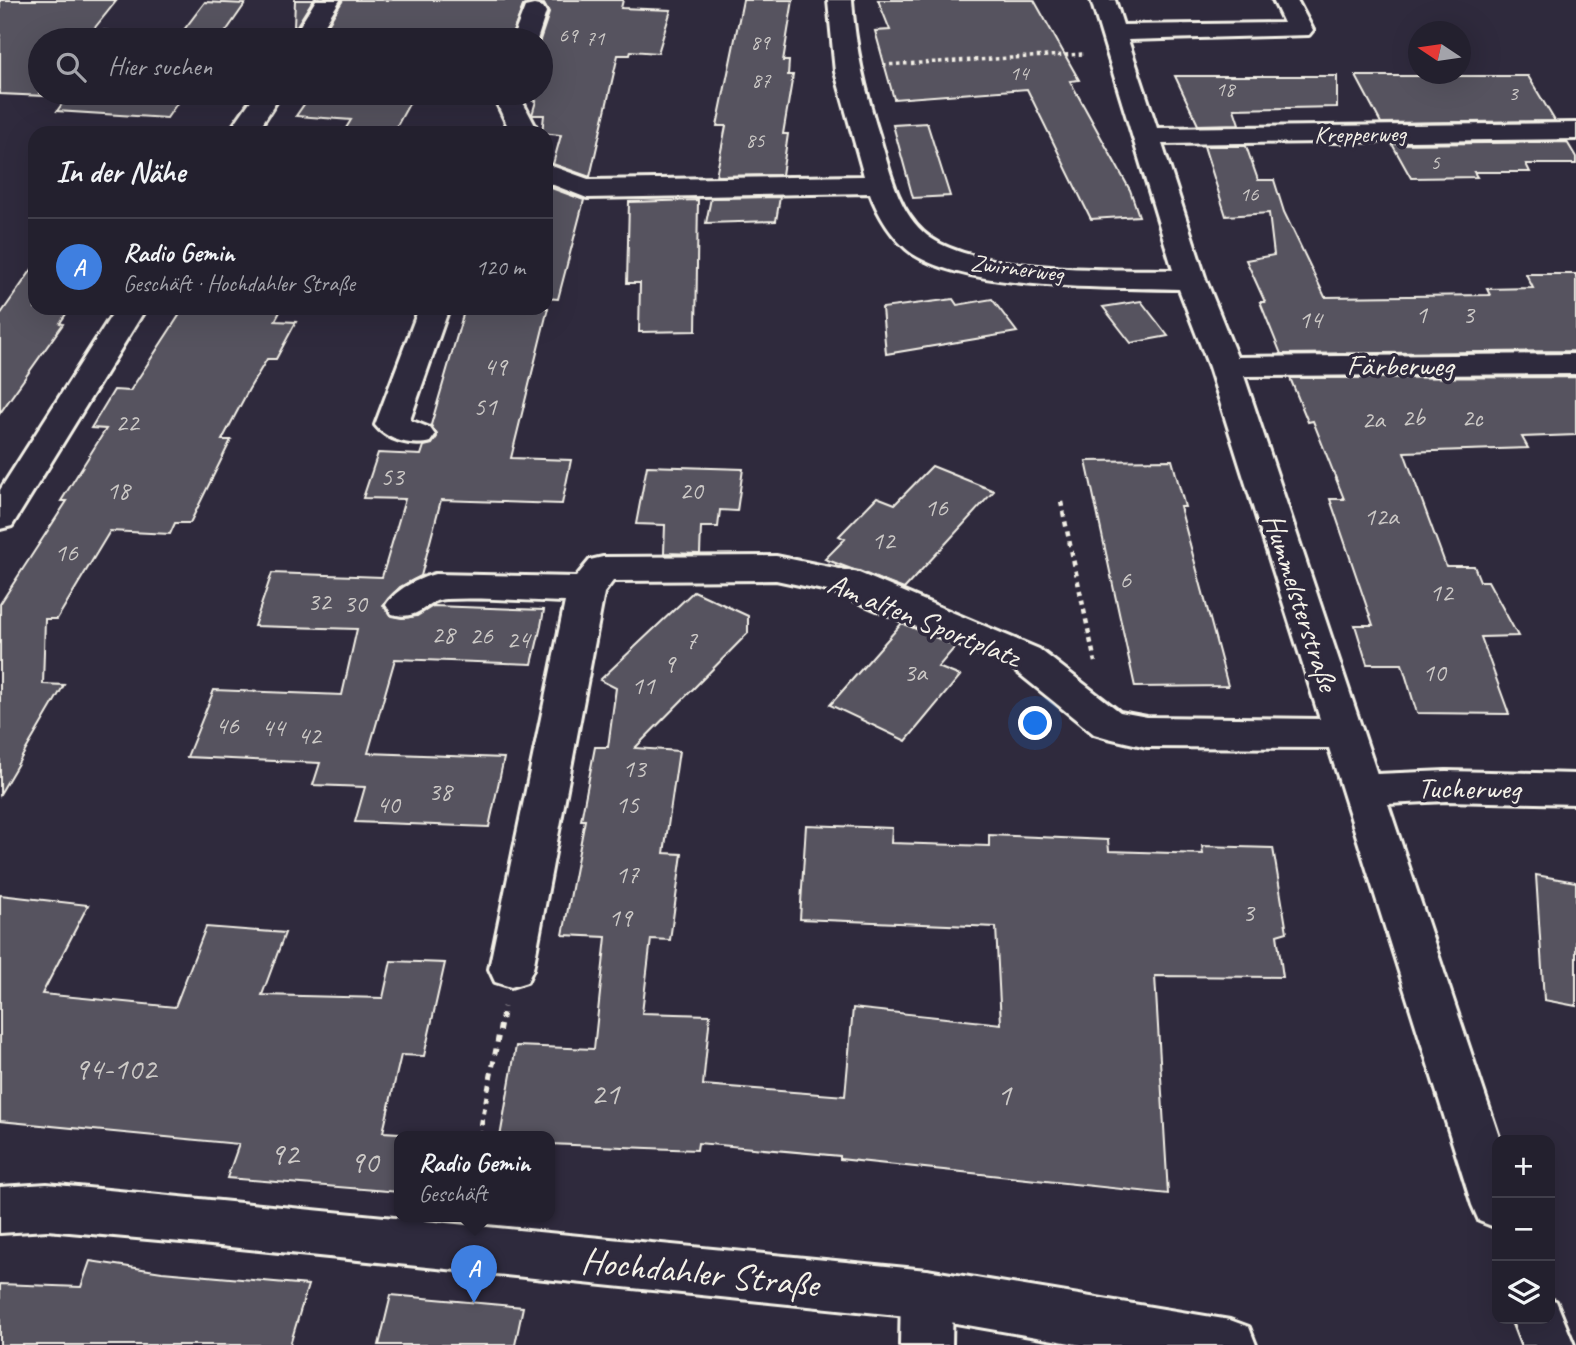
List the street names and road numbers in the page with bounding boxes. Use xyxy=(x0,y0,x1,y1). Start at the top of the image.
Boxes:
street label: Krepperweg xyxy=(1314,118,1408,150)
street label: Zwirnerweg xyxy=(969,247,1067,289)
street label: Färberweg xyxy=(1346,346,1456,384)
street label: Hummelsterstraße xyxy=(1254,508,1348,698)
street label: Am alten Sportplatz xyxy=(822,564,1028,677)
street label: Tucherweg xyxy=(1418,769,1523,807)
street label: Hochdahler Straße xyxy=(579,1236,824,1308)

